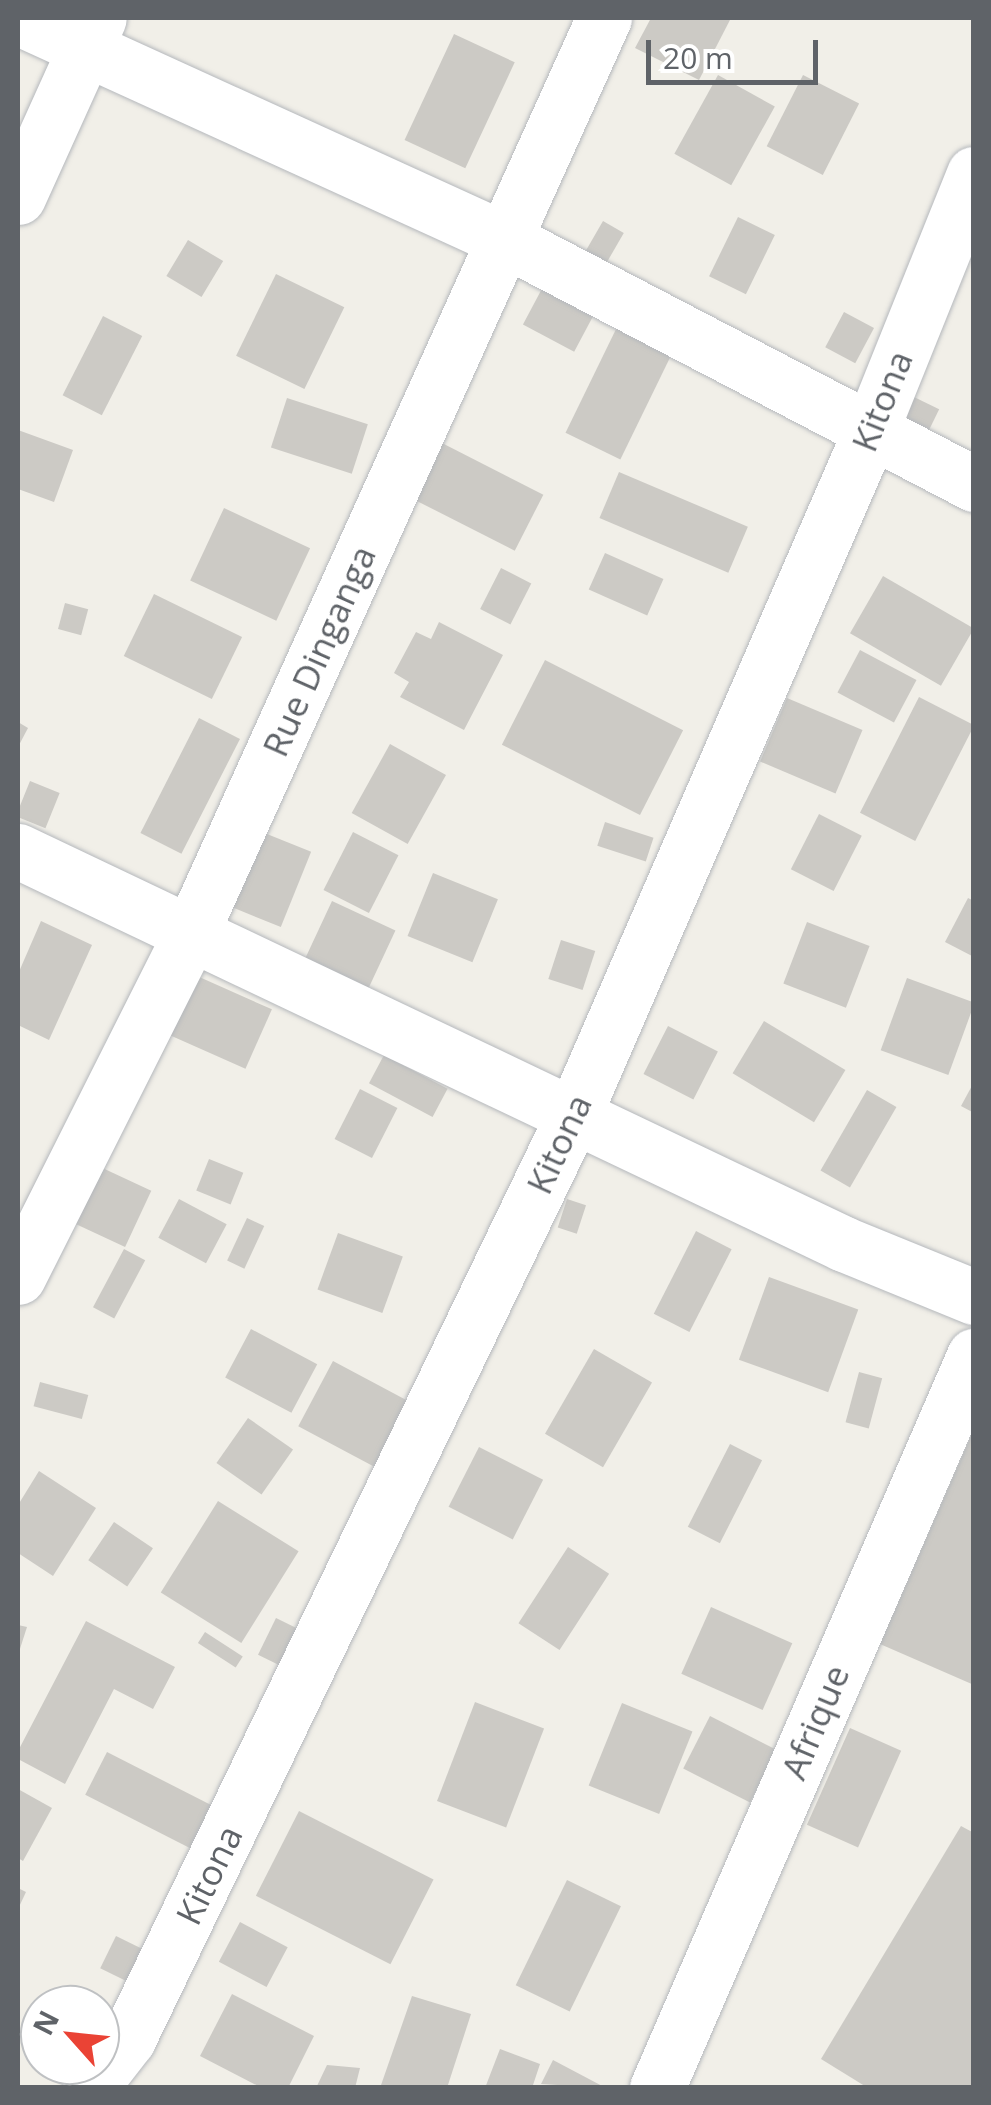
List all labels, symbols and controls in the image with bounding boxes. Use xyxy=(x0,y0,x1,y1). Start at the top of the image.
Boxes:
scale bar xyxy=(651,20,824,82)
text: 20 m xyxy=(663,37,733,78)
street label: Kitona xyxy=(843,345,921,457)
street label: Rue Dinganga xyxy=(254,539,384,763)
street label: Kitona xyxy=(518,1088,600,1200)
street label: Afrique xyxy=(772,1659,858,1785)
street label: Kitona xyxy=(167,1819,251,1931)
north arrow xyxy=(20,1985,120,2085)
text: N xyxy=(23,2004,67,2041)

